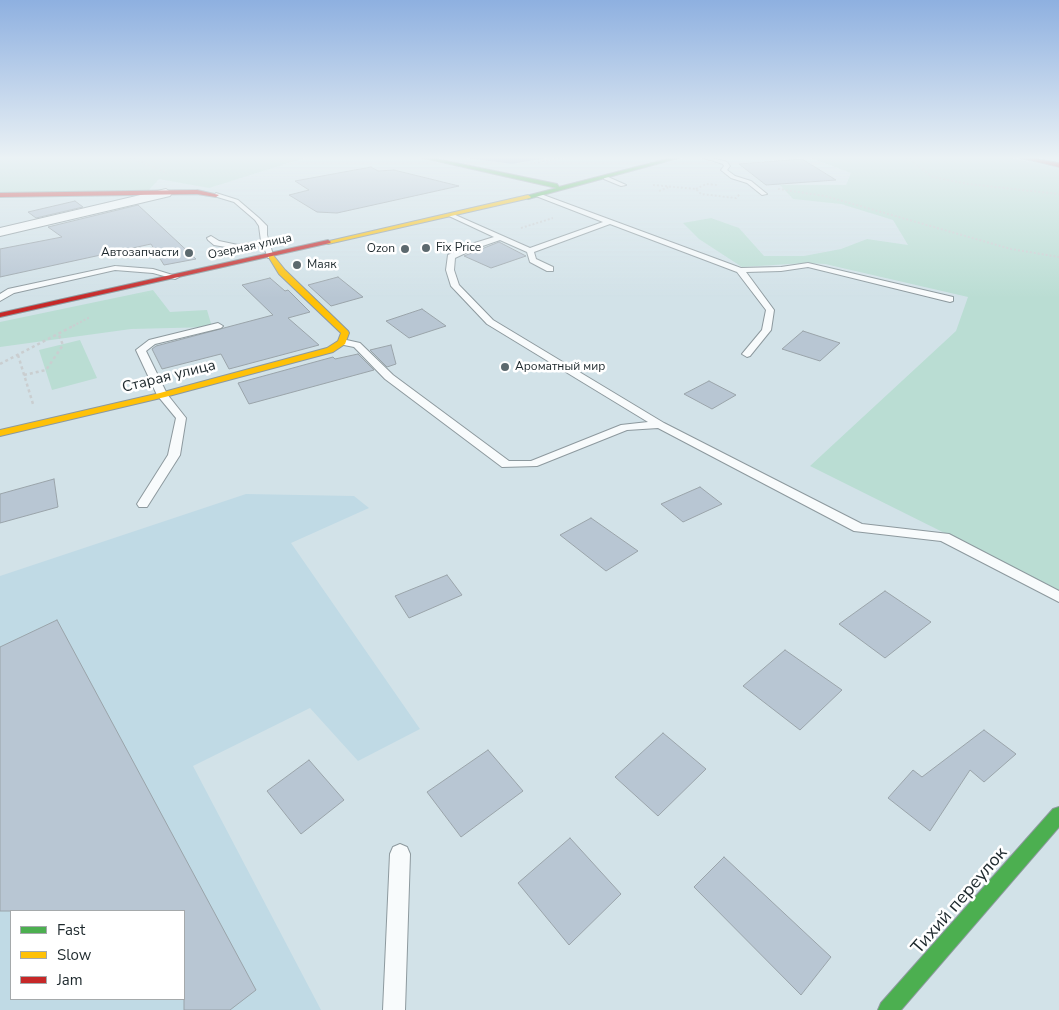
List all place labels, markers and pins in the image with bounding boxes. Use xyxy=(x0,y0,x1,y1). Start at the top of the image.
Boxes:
place label: Fix Price xyxy=(436,241,481,255)
place label: Ozon xyxy=(367,242,395,256)
marker: Fix Price xyxy=(420,242,432,254)
marker: Ozon xyxy=(399,243,411,255)
place label: Автозапчасти xyxy=(101,246,179,260)
marker: Автозапчасти xyxy=(183,247,195,259)
place label: Маяк xyxy=(307,258,337,272)
marker: Маяк xyxy=(291,259,303,271)
place label: Ароматный мир xyxy=(515,360,605,374)
marker: Ароматный мир xyxy=(499,361,511,373)

